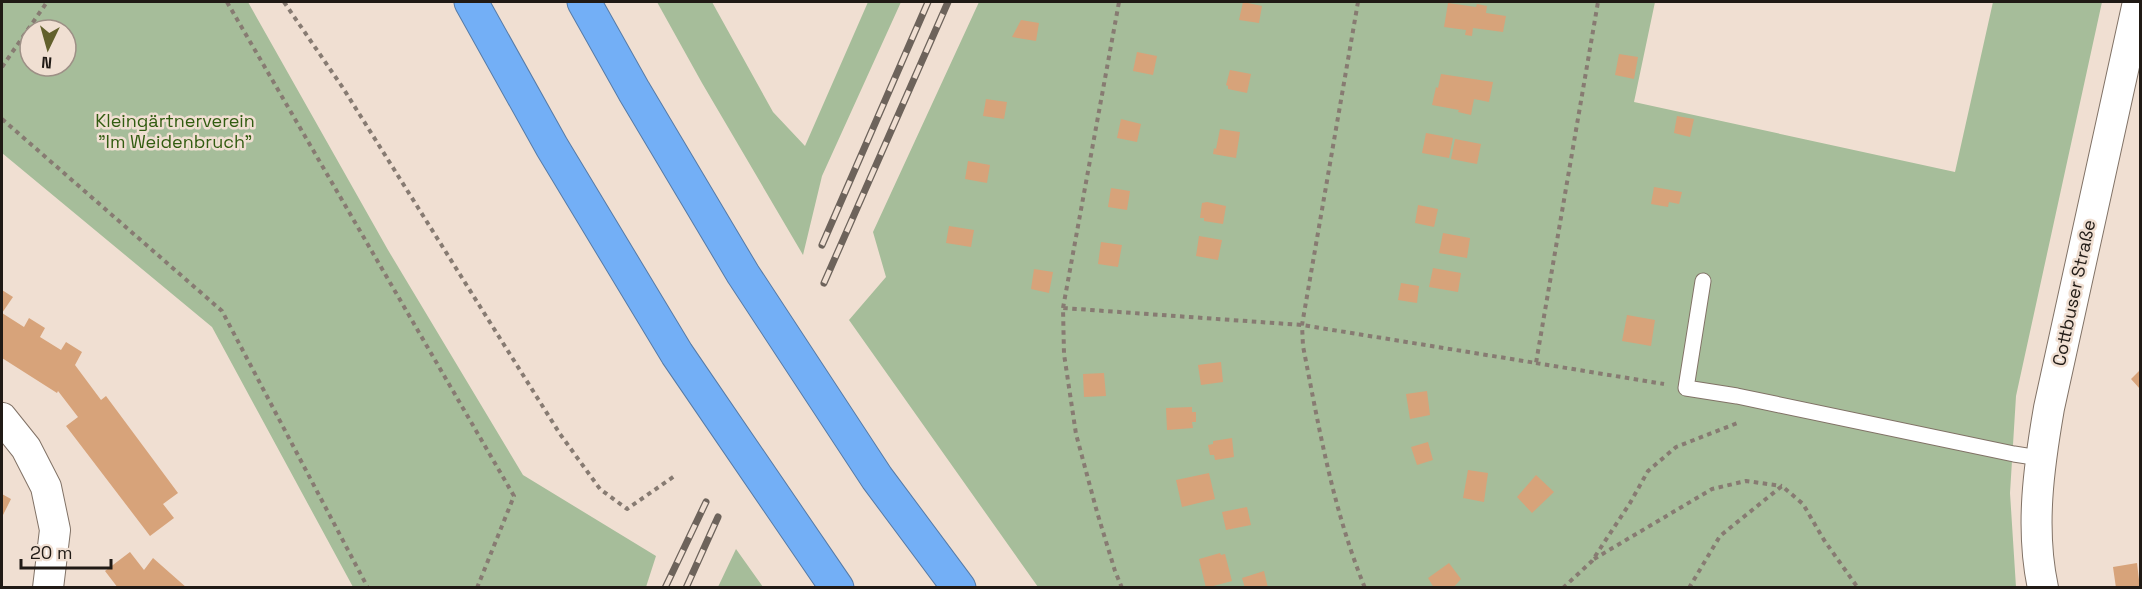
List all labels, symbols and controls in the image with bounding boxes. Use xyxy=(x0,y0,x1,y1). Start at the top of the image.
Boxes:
north arrow xyxy=(18,18,78,78)
text: N xyxy=(40,52,53,73)
park label: Kleingärtnerverein "Im Weidenbruch" xyxy=(95,109,255,153)
street label: Cottbuser Straße xyxy=(2047,218,2100,368)
scale bar xyxy=(21,532,111,570)
text: 20 m xyxy=(30,541,73,564)

